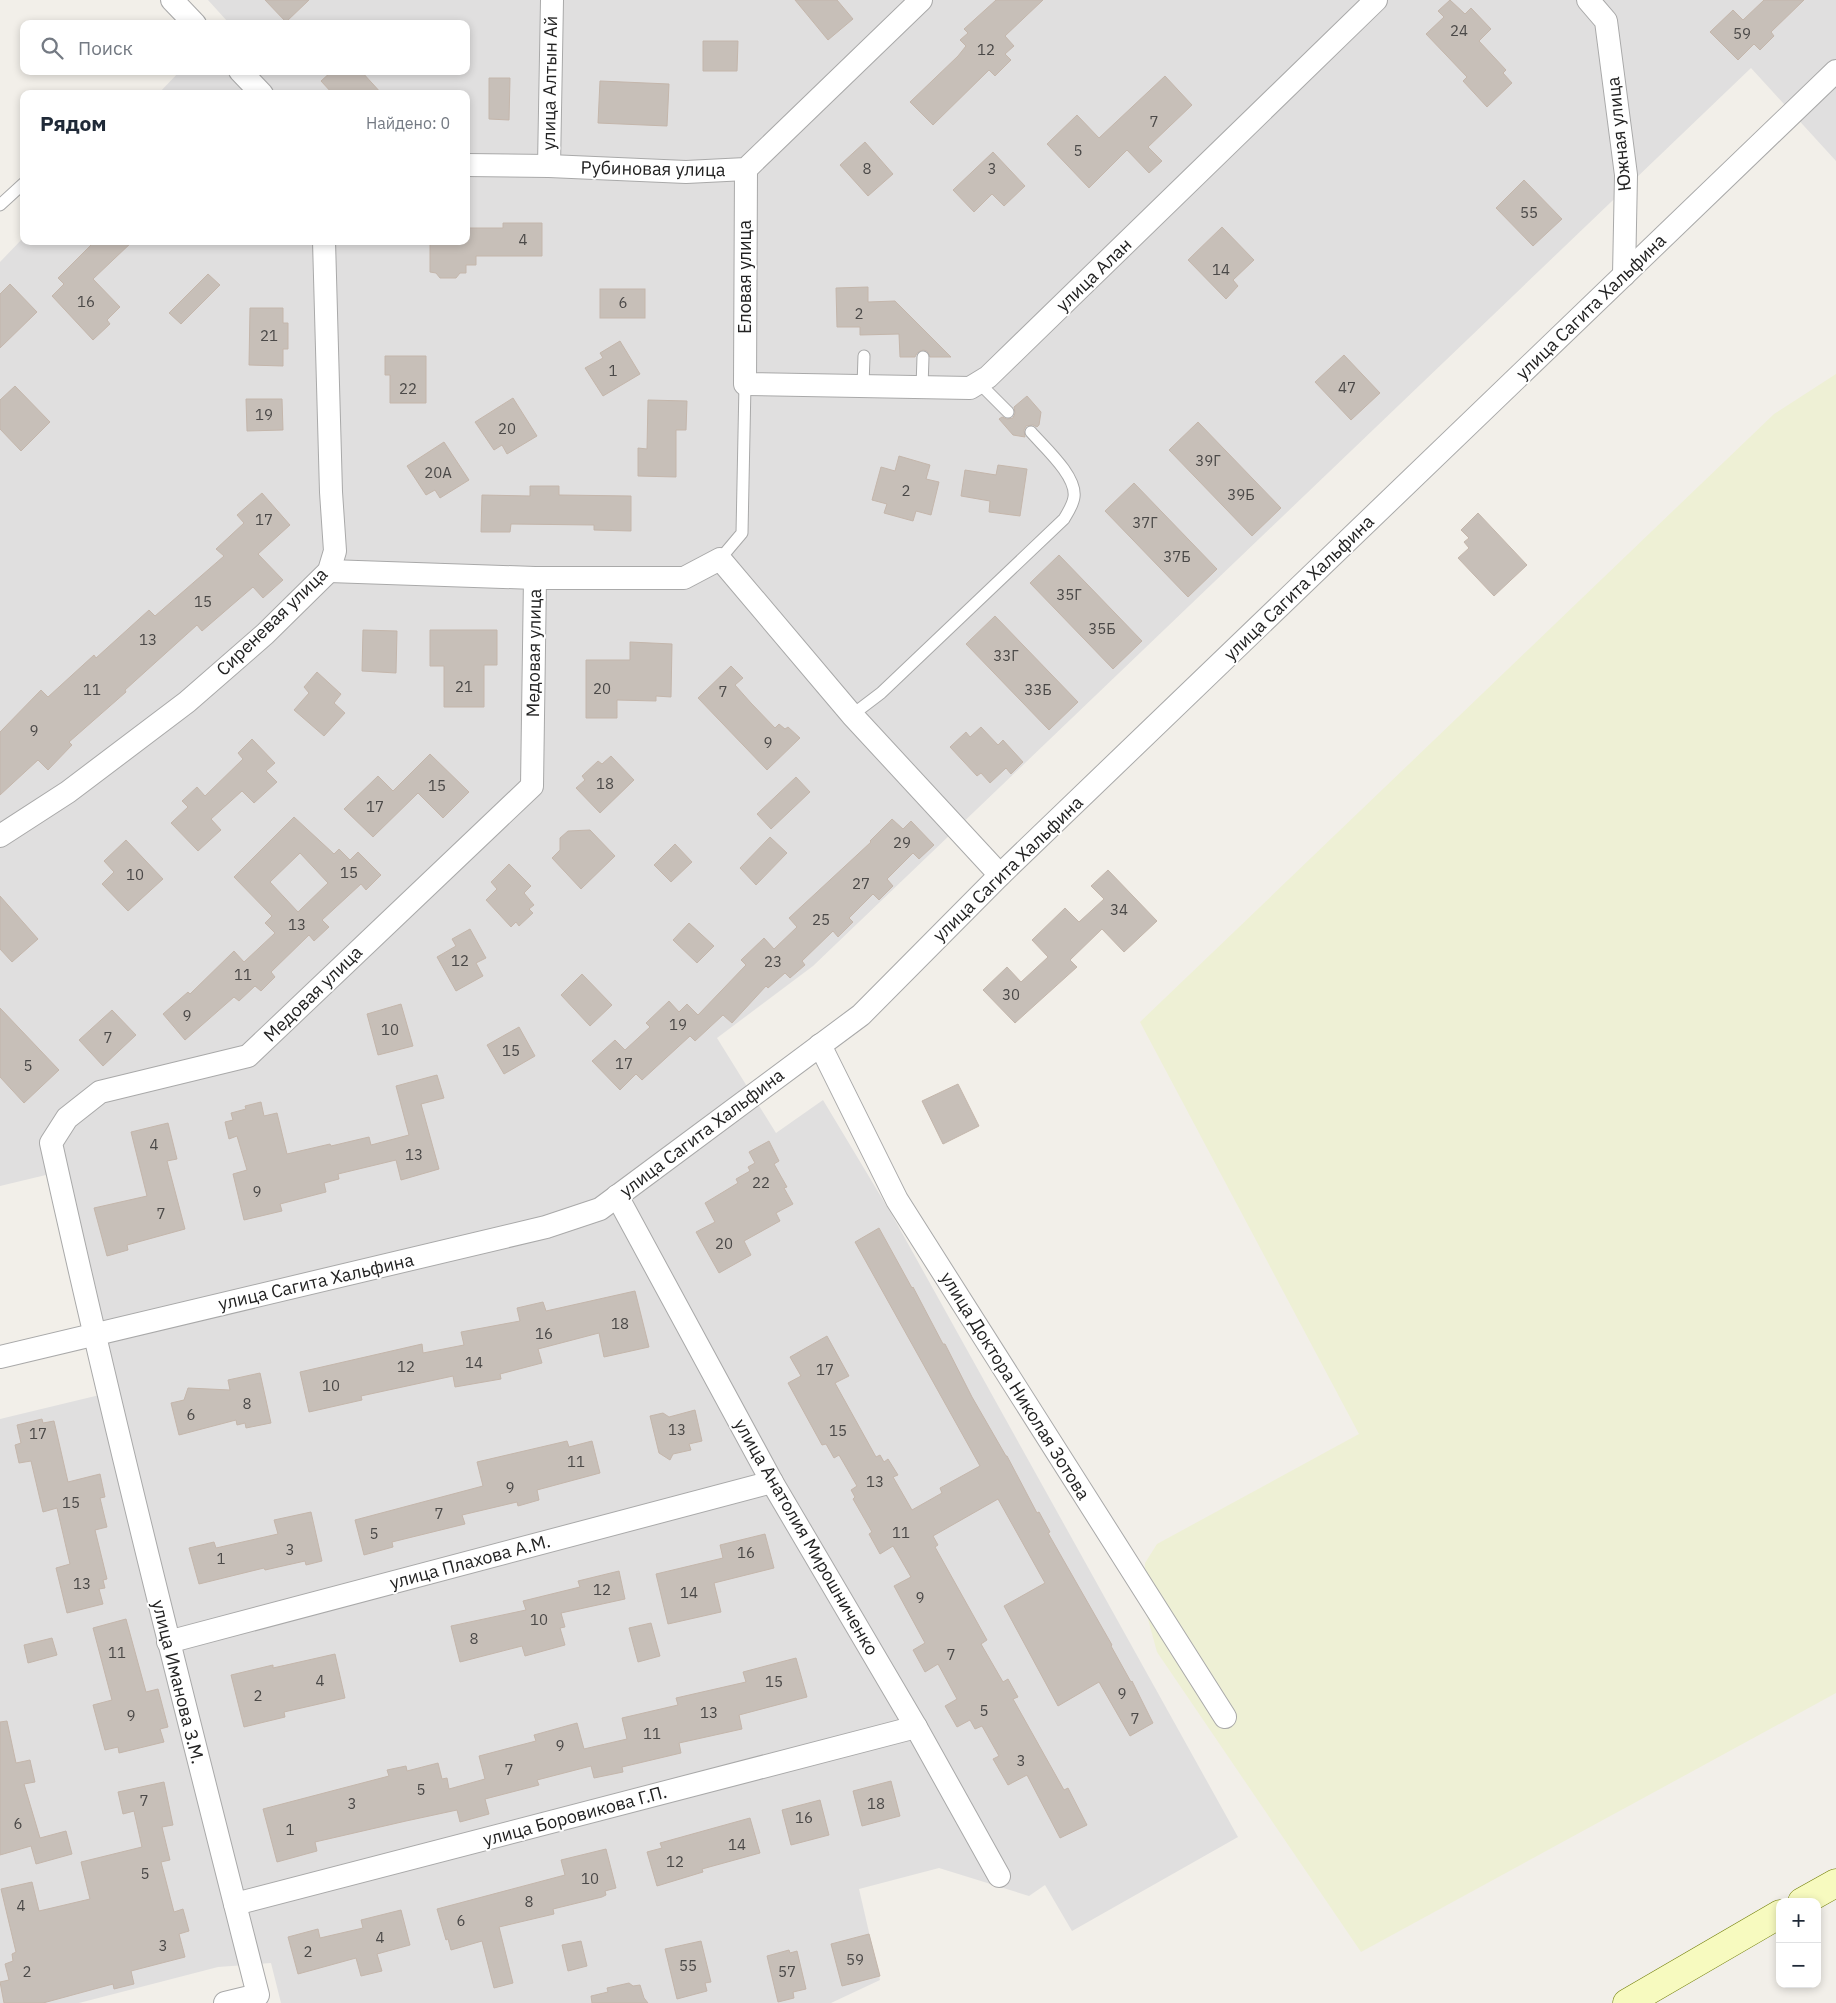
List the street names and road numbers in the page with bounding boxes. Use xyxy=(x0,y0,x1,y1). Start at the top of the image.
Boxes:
street label: улица Алтын Ай xyxy=(537,16,562,150)
street label: Южная улица xyxy=(1601,75,1636,192)
street label: Рубиновая улица xyxy=(580,156,726,181)
street label: Еловая улица xyxy=(733,220,756,334)
street label: улица Сагита Хальфина xyxy=(1511,229,1671,384)
street label: улица Алан xyxy=(1051,233,1136,316)
street label: улица Сагита Хальфина xyxy=(1219,510,1379,665)
street label: Сиреневая улица xyxy=(211,562,332,681)
street label: Медовая улица xyxy=(521,588,546,718)
street label: улица Сагита Хальфина xyxy=(928,791,1088,946)
street label: Медовая улица xyxy=(258,940,367,1047)
street label: улица Сагита Хальфина xyxy=(615,1063,789,1202)
street label: улица Сагита Хальфина xyxy=(216,1248,416,1315)
street label: улица Доктора Николая Зотова xyxy=(936,1267,1096,1504)
street label: улица Анатолия Мирошниченко xyxy=(729,1414,884,1659)
street label: улица Плахова А.М. xyxy=(387,1529,553,1594)
street label: улица Иманова З.М. xyxy=(147,1597,210,1766)
street label: улица Боровикова Г.П. xyxy=(480,1780,669,1851)

